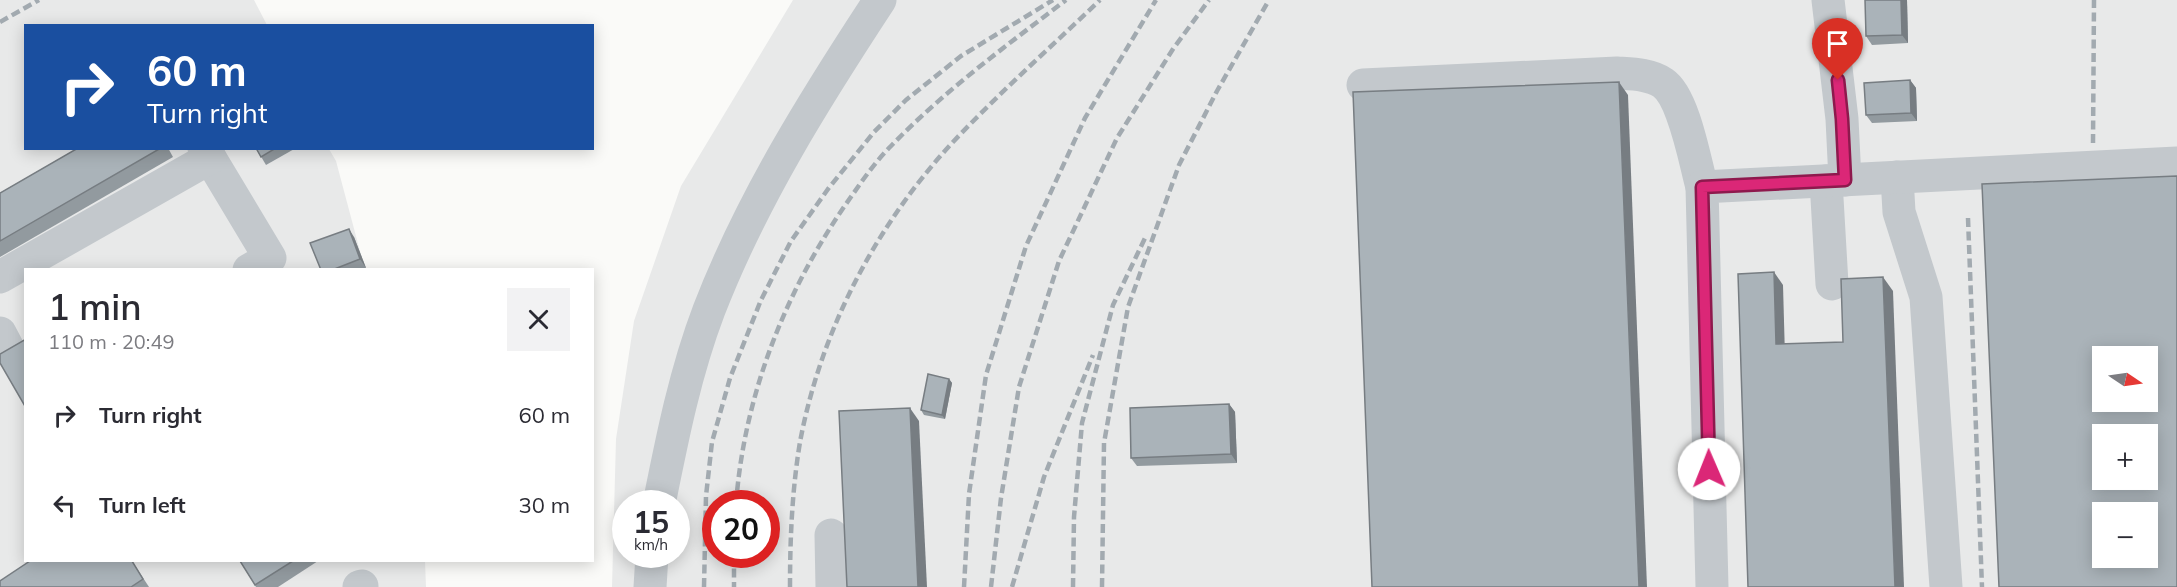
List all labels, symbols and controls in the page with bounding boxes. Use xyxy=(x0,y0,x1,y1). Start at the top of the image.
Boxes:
pin xyxy=(1812,18,1863,80)
icon: arrive xyxy=(1821,27,1854,60)
text: 60 m xyxy=(147,44,247,97)
icon: right xyxy=(48,48,126,126)
text: Turn right xyxy=(147,96,267,130)
text: 1 min xyxy=(48,284,142,329)
button: close xyxy=(507,288,570,351)
text: 110 m · 20:49 xyxy=(48,329,174,354)
north arrow xyxy=(2092,346,2158,412)
map controls xyxy=(2092,346,2158,568)
icon: right xyxy=(48,399,81,432)
text: Turn right xyxy=(99,401,202,429)
text: 60 m xyxy=(519,401,570,429)
button: + xyxy=(2092,424,2158,490)
position arrow xyxy=(1677,437,1741,501)
icon: left xyxy=(48,489,81,522)
speed limit sign: 20 xyxy=(702,490,780,568)
text: Turn left xyxy=(99,491,186,519)
text: 30 m xyxy=(519,491,570,519)
button: − xyxy=(2092,502,2158,568)
text: 15 xyxy=(633,503,669,541)
text: km/h xyxy=(634,535,668,554)

